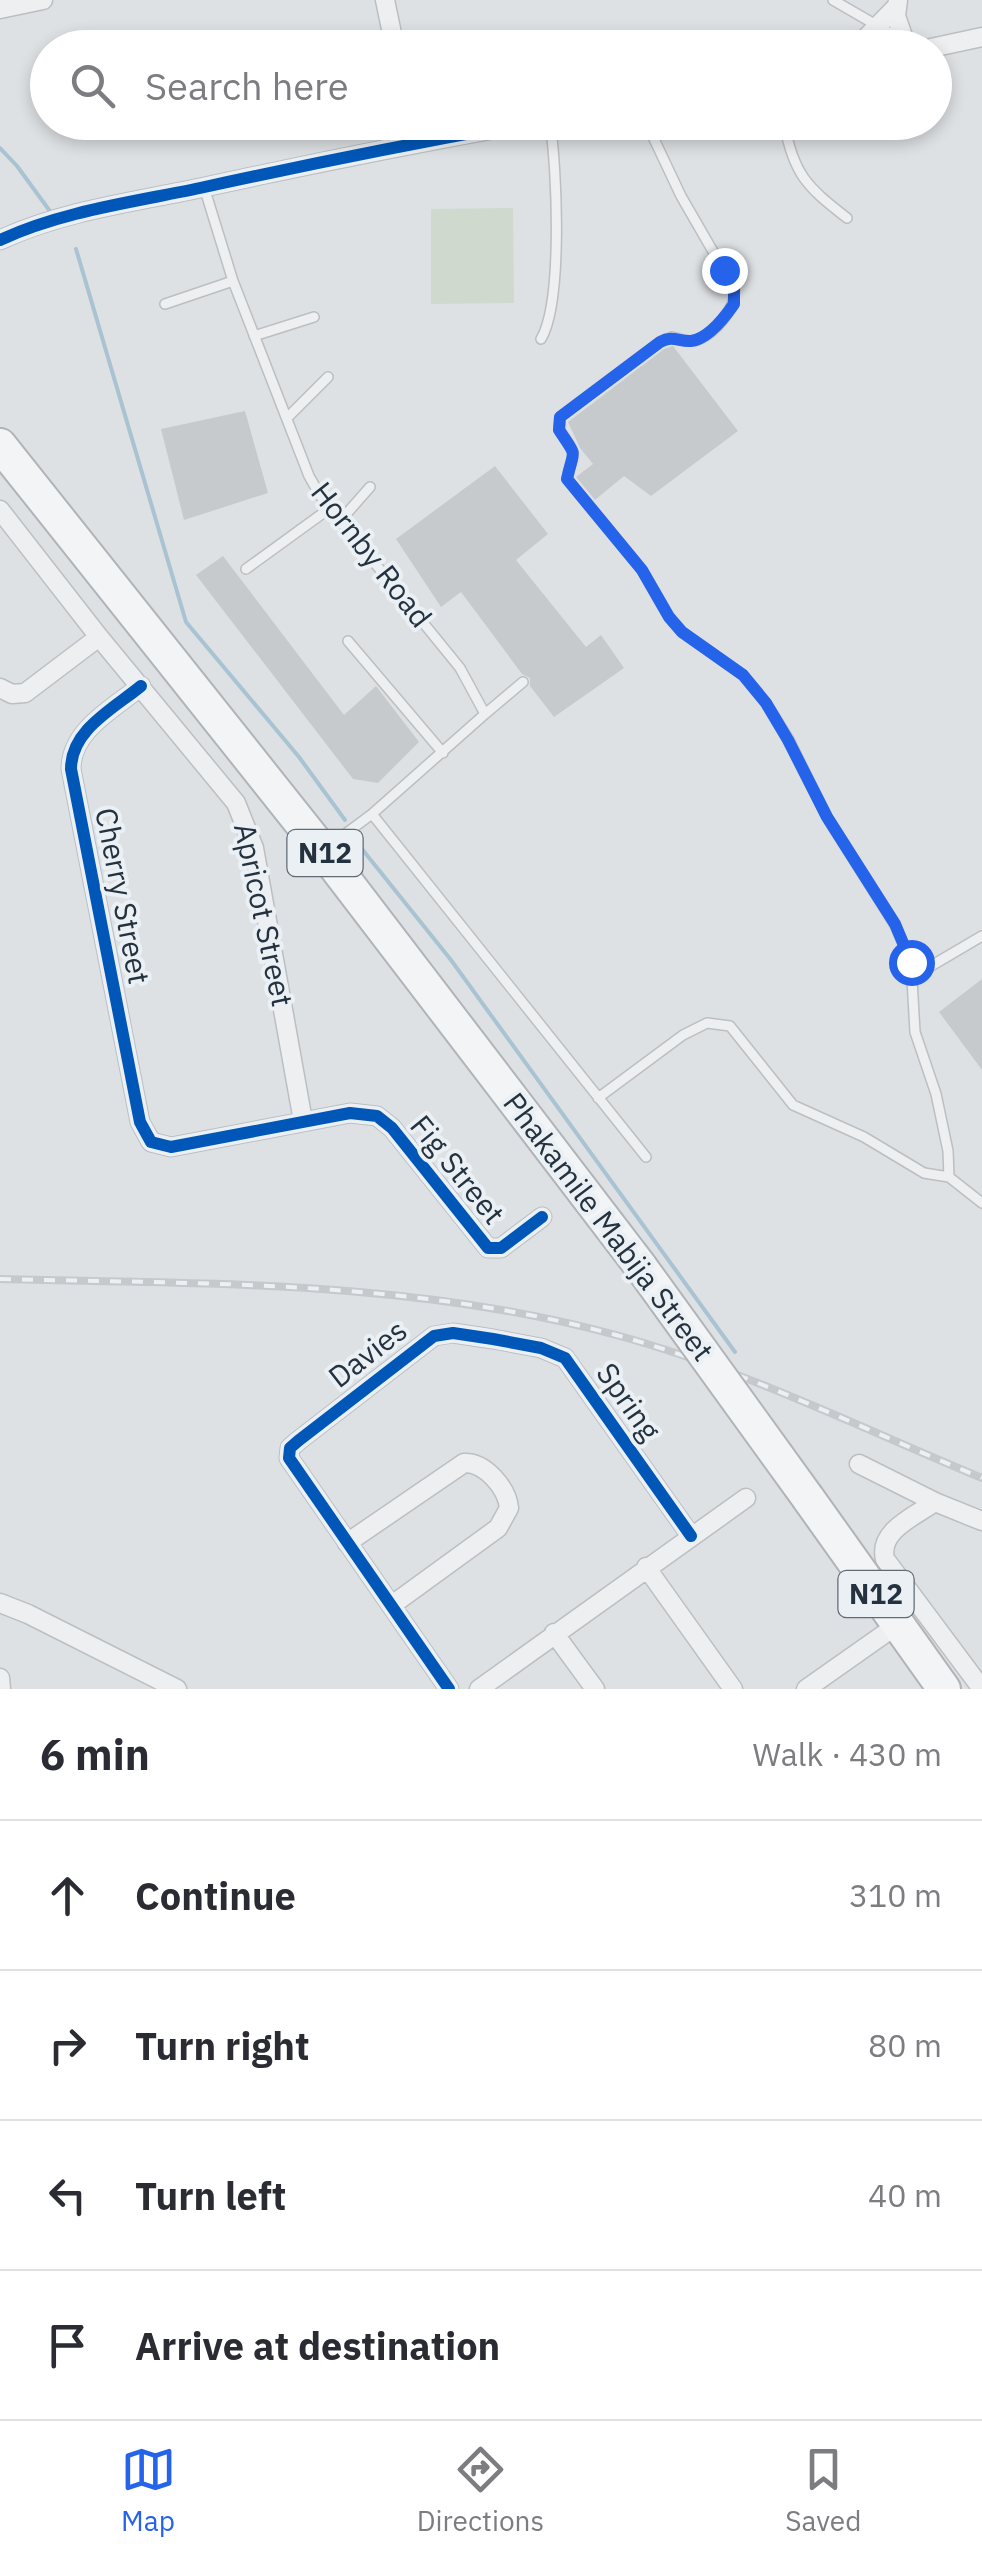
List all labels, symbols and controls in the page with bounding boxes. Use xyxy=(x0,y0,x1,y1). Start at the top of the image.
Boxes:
search box xyxy=(30,30,952,140)
icon: search xyxy=(65,58,120,113)
text: Search here xyxy=(145,61,349,110)
route end xyxy=(702,248,748,294)
street label: Hornby Road xyxy=(303,473,441,635)
street label: Cherry Street xyxy=(87,804,160,987)
street label: Apricot Street xyxy=(226,819,303,1010)
road number: N12 xyxy=(288,830,362,876)
route start xyxy=(889,940,935,986)
street label: Phakamile Mabija Street xyxy=(495,1084,723,1368)
street label: Fig Street xyxy=(402,1106,514,1232)
street label: Davies xyxy=(320,1310,414,1396)
street label: Spring xyxy=(589,1355,670,1448)
road number: N12 xyxy=(838,1571,914,1617)
text: 6 min xyxy=(40,1727,150,1782)
text: Walk · 430 m xyxy=(753,1733,942,1775)
icon: ahead xyxy=(40,1868,95,1923)
text: Continue xyxy=(135,1871,296,1920)
text: 310 m xyxy=(849,1874,942,1916)
icon: right xyxy=(40,2018,95,2073)
text: Turn right xyxy=(135,2021,310,2070)
text: 80 m xyxy=(868,2024,942,2066)
icon: left xyxy=(40,2168,95,2223)
text: Turn left xyxy=(135,2171,286,2220)
text: 40 m xyxy=(868,2174,942,2216)
icon: arrive xyxy=(40,2318,95,2373)
text: Arrive at destination xyxy=(135,2321,500,2370)
tab: Map xyxy=(121,2442,176,2539)
tab: Directions xyxy=(417,2442,544,2539)
tab: Saved xyxy=(785,2442,861,2539)

